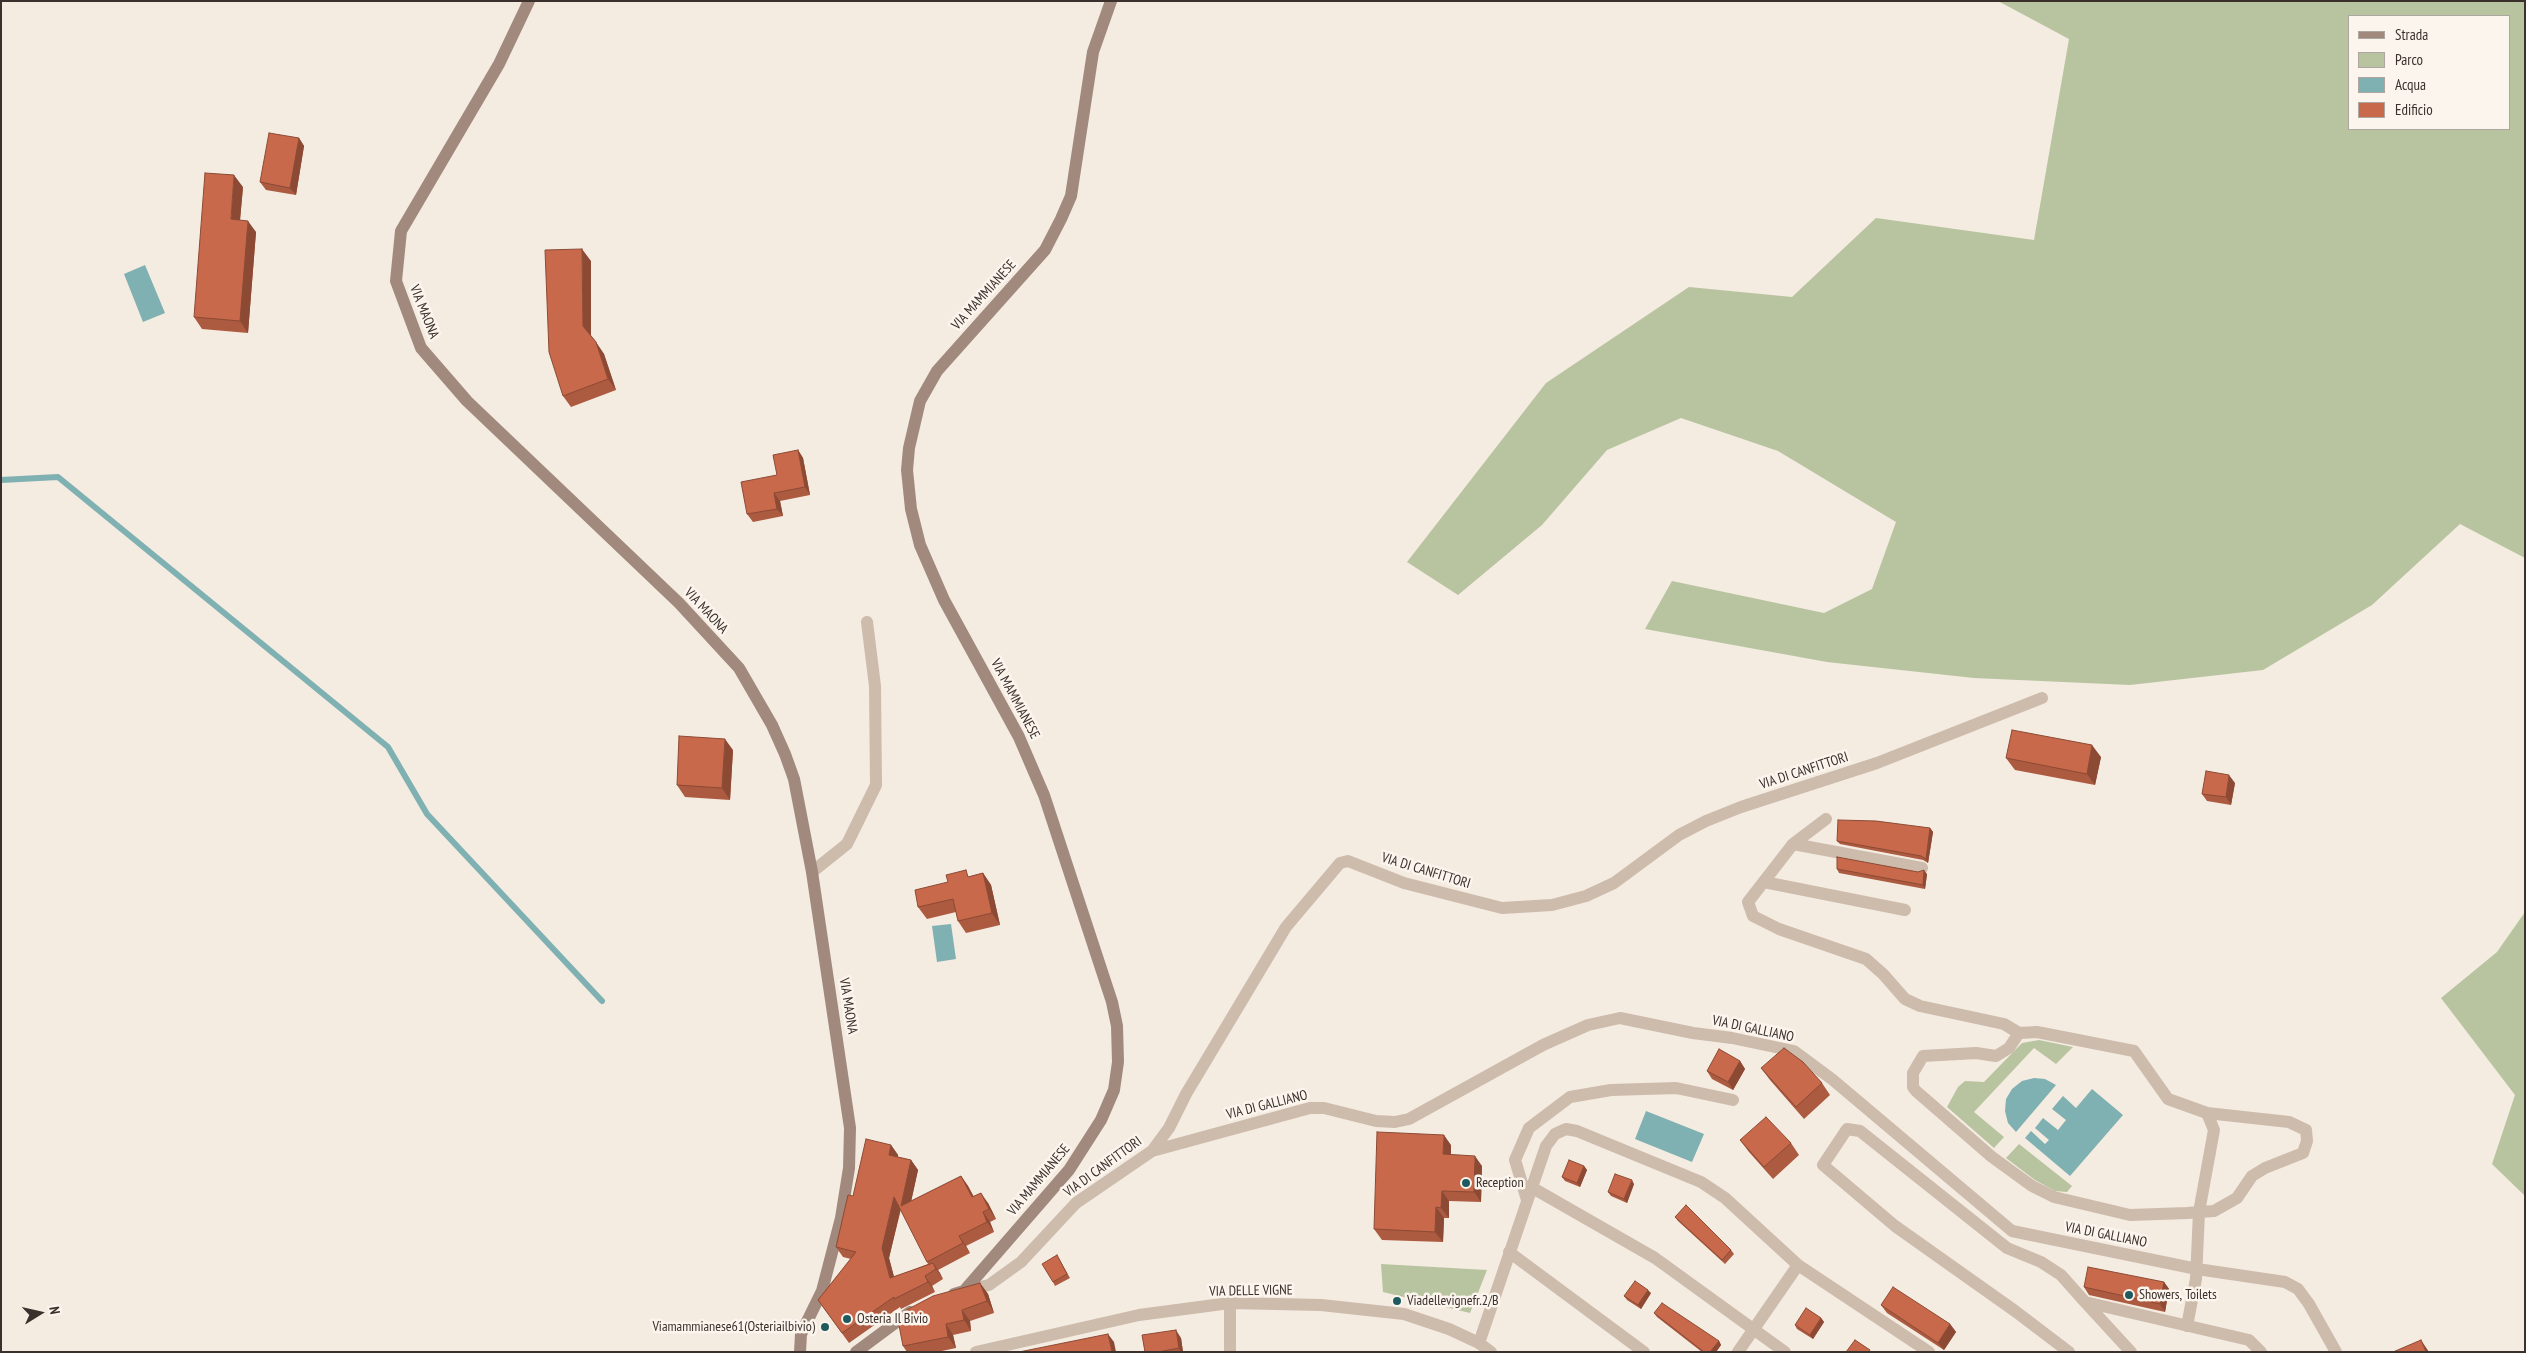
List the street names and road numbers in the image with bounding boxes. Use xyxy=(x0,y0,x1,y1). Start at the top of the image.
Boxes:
street label: VIA MAMMIANESE xyxy=(948,257,1020,333)
street label: VIA MAONA xyxy=(406,283,442,341)
street label: VIA MAONA xyxy=(681,585,731,637)
street label: VIA MAMMIANESE xyxy=(987,656,1043,742)
street label: VIA DI CANFITTORI xyxy=(1758,749,1850,793)
street label: VIA DI CANFITTORI xyxy=(1379,850,1473,892)
street label: VIA MAONA xyxy=(835,977,861,1035)
street label: VIA DI GALLIANO xyxy=(1711,1012,1795,1046)
street label: VIA DI GALLIANO xyxy=(1225,1087,1309,1123)
street label: VIA DI CANFITTORI xyxy=(1061,1133,1145,1201)
street label: VIA MAMMIANESE xyxy=(1004,1141,1074,1219)
street label: VIA DI GALLIANO xyxy=(2064,1219,2148,1251)
street label: VIA DELLE VIGNE xyxy=(1209,1282,1293,1300)

